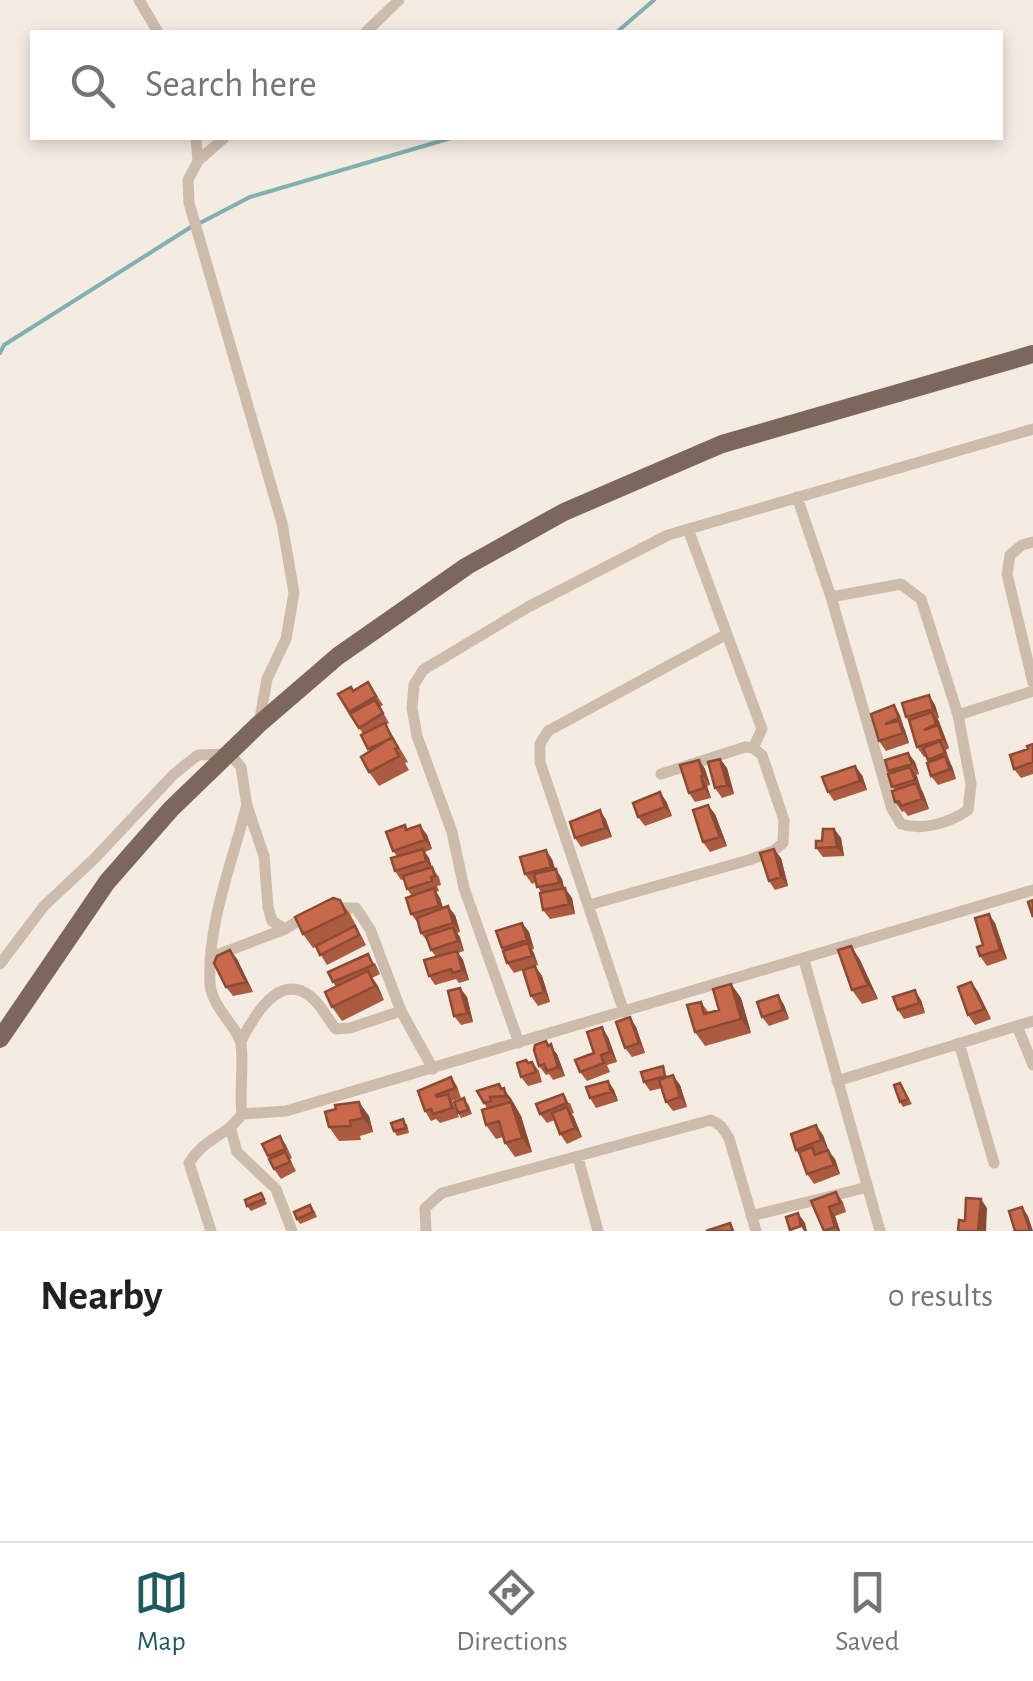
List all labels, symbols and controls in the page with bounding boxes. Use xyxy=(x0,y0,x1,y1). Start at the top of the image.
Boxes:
search box xyxy=(30,30,1003,140)
icon: search xyxy=(65,58,120,113)
text: Search here xyxy=(145,66,317,104)
text: Nearby xyxy=(40,1275,163,1317)
text: 0 results xyxy=(888,1280,993,1312)
tab: Map xyxy=(134,1565,189,1659)
tab: Directions xyxy=(456,1565,568,1659)
tab: Saved xyxy=(835,1565,899,1659)

